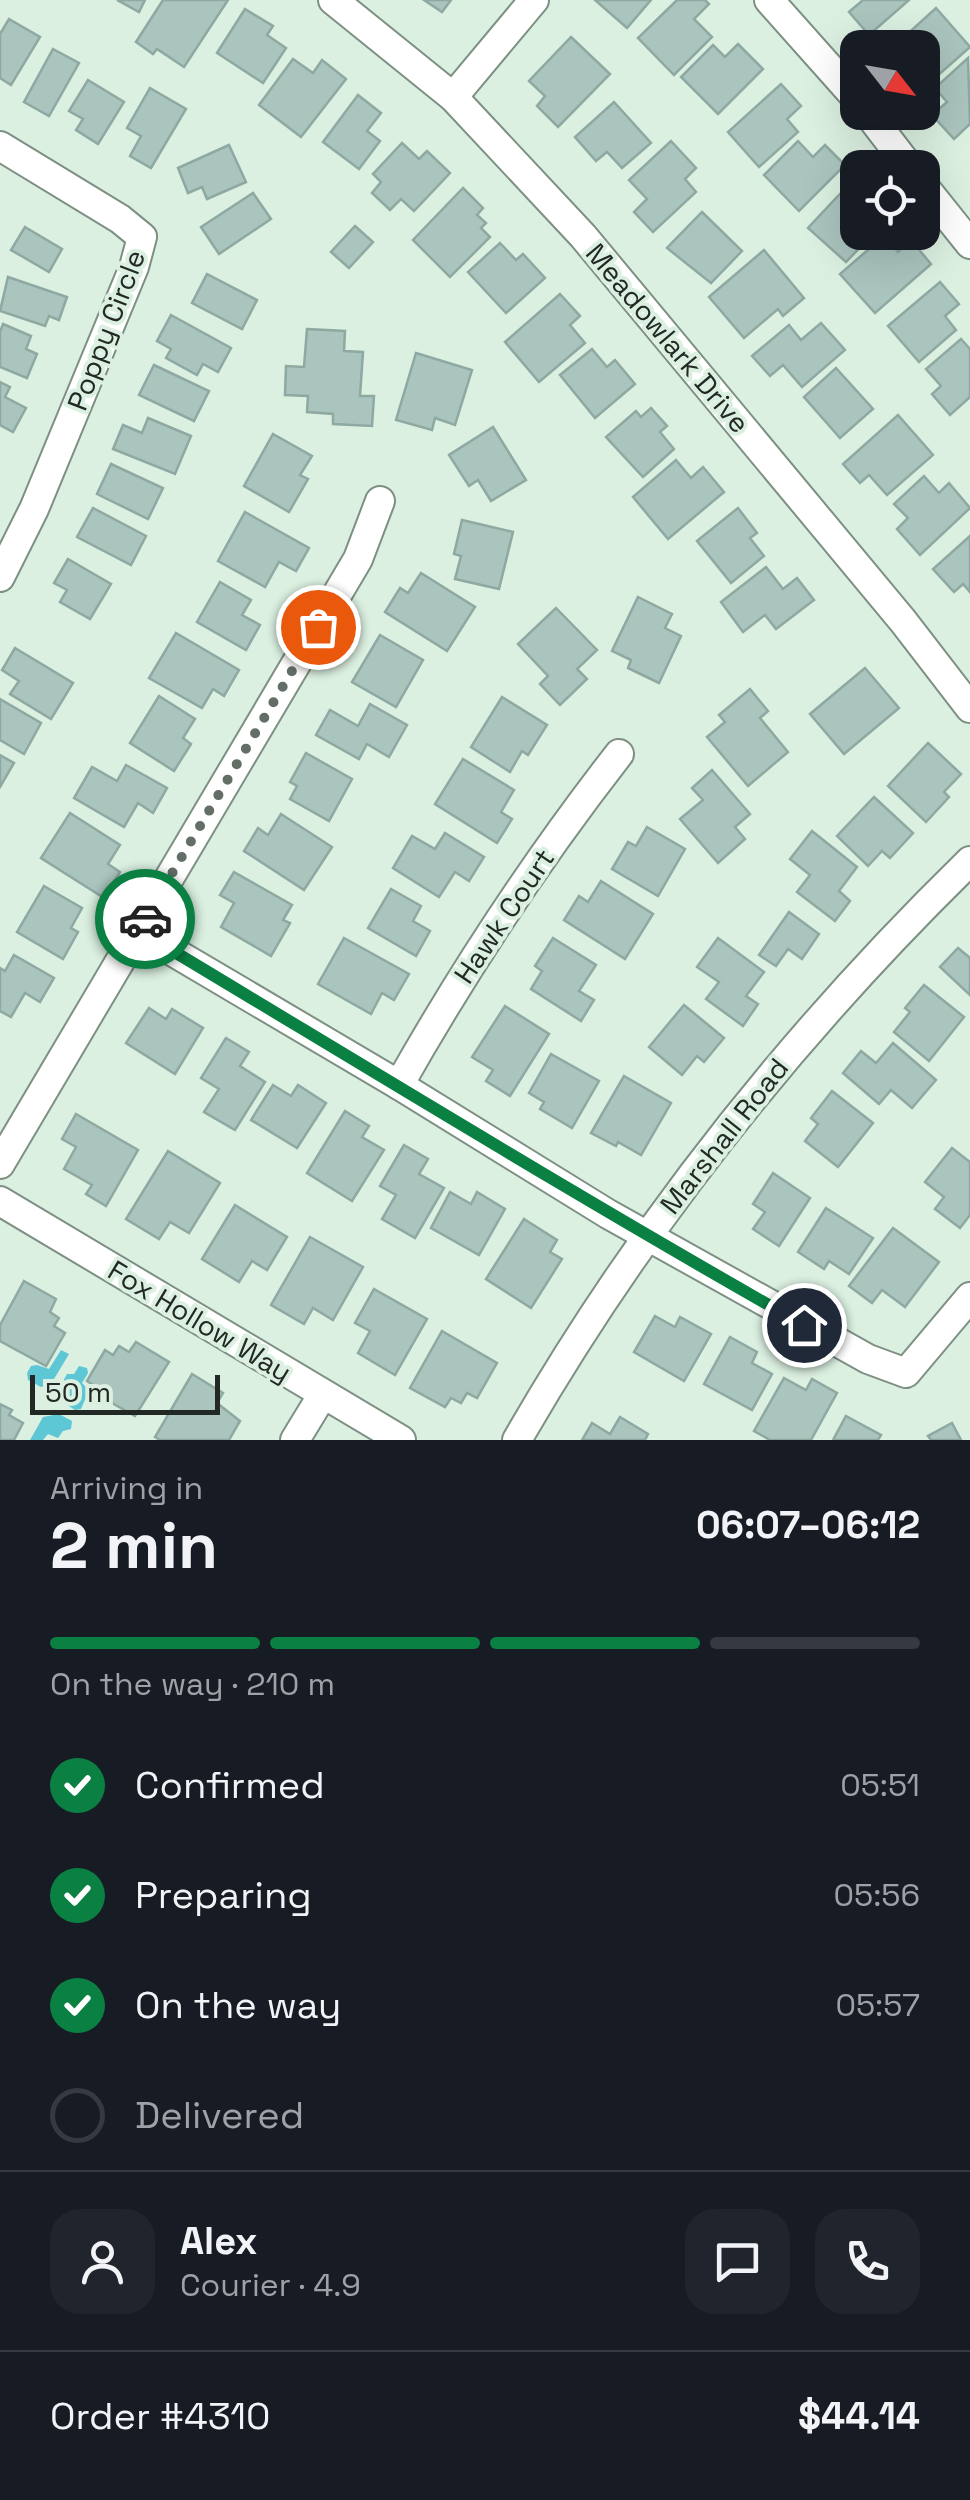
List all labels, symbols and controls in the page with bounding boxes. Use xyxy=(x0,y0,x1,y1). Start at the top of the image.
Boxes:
north arrow xyxy=(840,30,940,130)
map controls xyxy=(840,30,940,250)
button: locate xyxy=(840,150,940,250)
street label: Meadowlark Drive xyxy=(578,236,758,440)
street label: Poppy Circle xyxy=(59,245,153,415)
pin xyxy=(276,585,361,670)
icon: bag xyxy=(291,600,346,655)
street label: Hawk Court xyxy=(446,842,562,990)
courier xyxy=(95,869,195,969)
icon: car xyxy=(118,892,173,947)
street label: Marshall Road xyxy=(652,1051,796,1221)
street label: Fox Hollow Way xyxy=(102,1252,298,1390)
pin xyxy=(762,1283,847,1368)
icon: home xyxy=(777,1298,832,1353)
scale bar xyxy=(30,1370,220,1414)
text: 50 m xyxy=(45,1374,111,1410)
text: Arriving in xyxy=(50,1468,203,1508)
text: 06:07–06:12 xyxy=(696,1501,920,1549)
text: 2 min xyxy=(50,1504,218,1587)
text: On the way · 210 m xyxy=(50,1664,335,1704)
icon: check xyxy=(50,1758,105,1813)
text: Confirmed xyxy=(135,1761,325,1809)
text: 05:51 xyxy=(840,1765,920,1805)
icon: check xyxy=(50,1868,105,1923)
text: Preparing xyxy=(135,1871,312,1919)
text: 05:56 xyxy=(833,1875,920,1915)
icon: check xyxy=(50,1978,105,2033)
text: On the way xyxy=(135,1981,341,2029)
text: 05:57 xyxy=(835,1985,920,2025)
text: Delivered xyxy=(135,2091,304,2139)
button: person xyxy=(50,2209,155,2314)
button: chat xyxy=(685,2209,790,2314)
button: phone xyxy=(815,2209,920,2314)
text: Alex xyxy=(180,2217,257,2265)
text: Courier · 4.9 xyxy=(180,2265,361,2305)
text: Order #4310 xyxy=(50,2392,270,2440)
text: $44.14 xyxy=(798,2392,920,2440)

